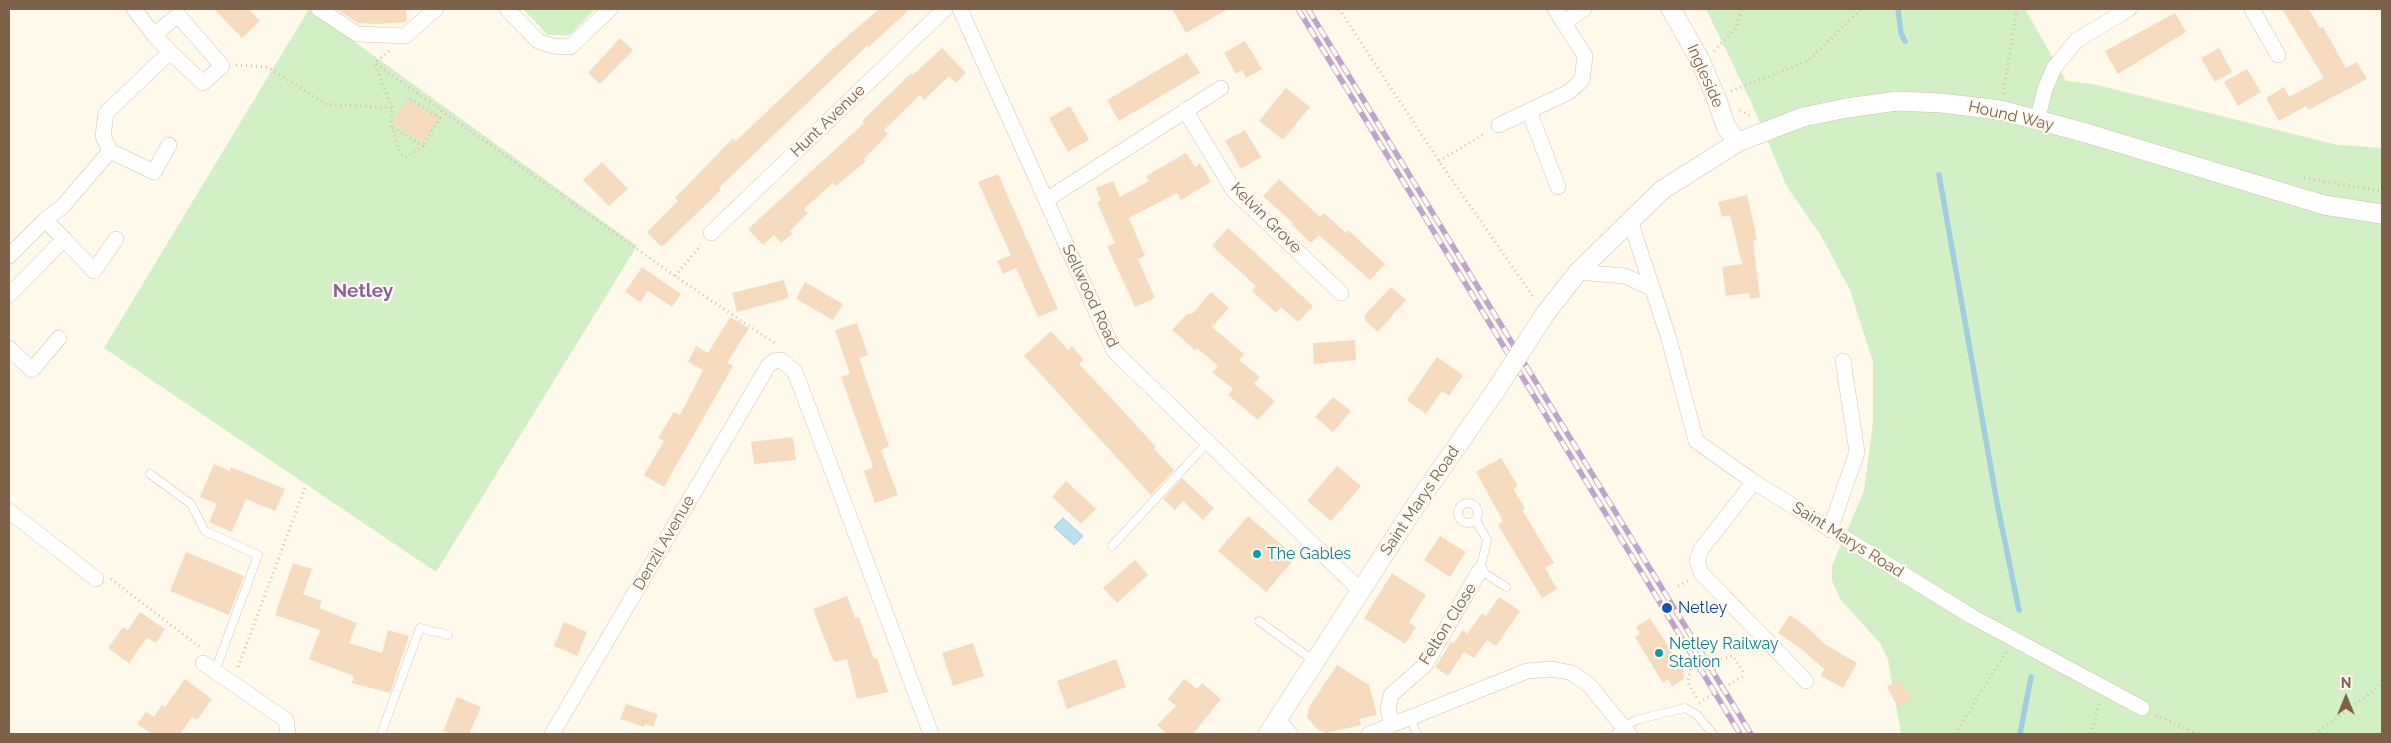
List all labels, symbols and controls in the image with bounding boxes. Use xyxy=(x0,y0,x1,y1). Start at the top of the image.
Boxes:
street label: Ingleside xyxy=(1683,41,1727,111)
street label: Hunt Avenue xyxy=(787,81,869,161)
street label: Hound Way xyxy=(1966,97,2056,135)
street label: Kelvin Grove xyxy=(1227,179,1305,257)
street label: Sellwood Road xyxy=(1058,241,1122,351)
district label: Netley xyxy=(333,280,393,302)
street label: Saint Marys Road xyxy=(1376,443,1464,559)
street label: Denzil Avenue xyxy=(629,492,699,594)
street label: Saint Marys Road xyxy=(1789,498,1907,582)
place label: The Gables xyxy=(1267,544,1351,564)
marker: The Gables xyxy=(1251,548,1263,560)
street label: Felton Close xyxy=(1415,580,1481,668)
place label: Netley xyxy=(1678,598,1727,618)
marker: Netley xyxy=(1660,601,1674,615)
place label: Netley Railway Station xyxy=(1669,634,1779,672)
marker: Netley Railway Station xyxy=(1653,647,1665,659)
north arrow xyxy=(2321,673,2371,723)
text: N xyxy=(2341,675,2351,691)

